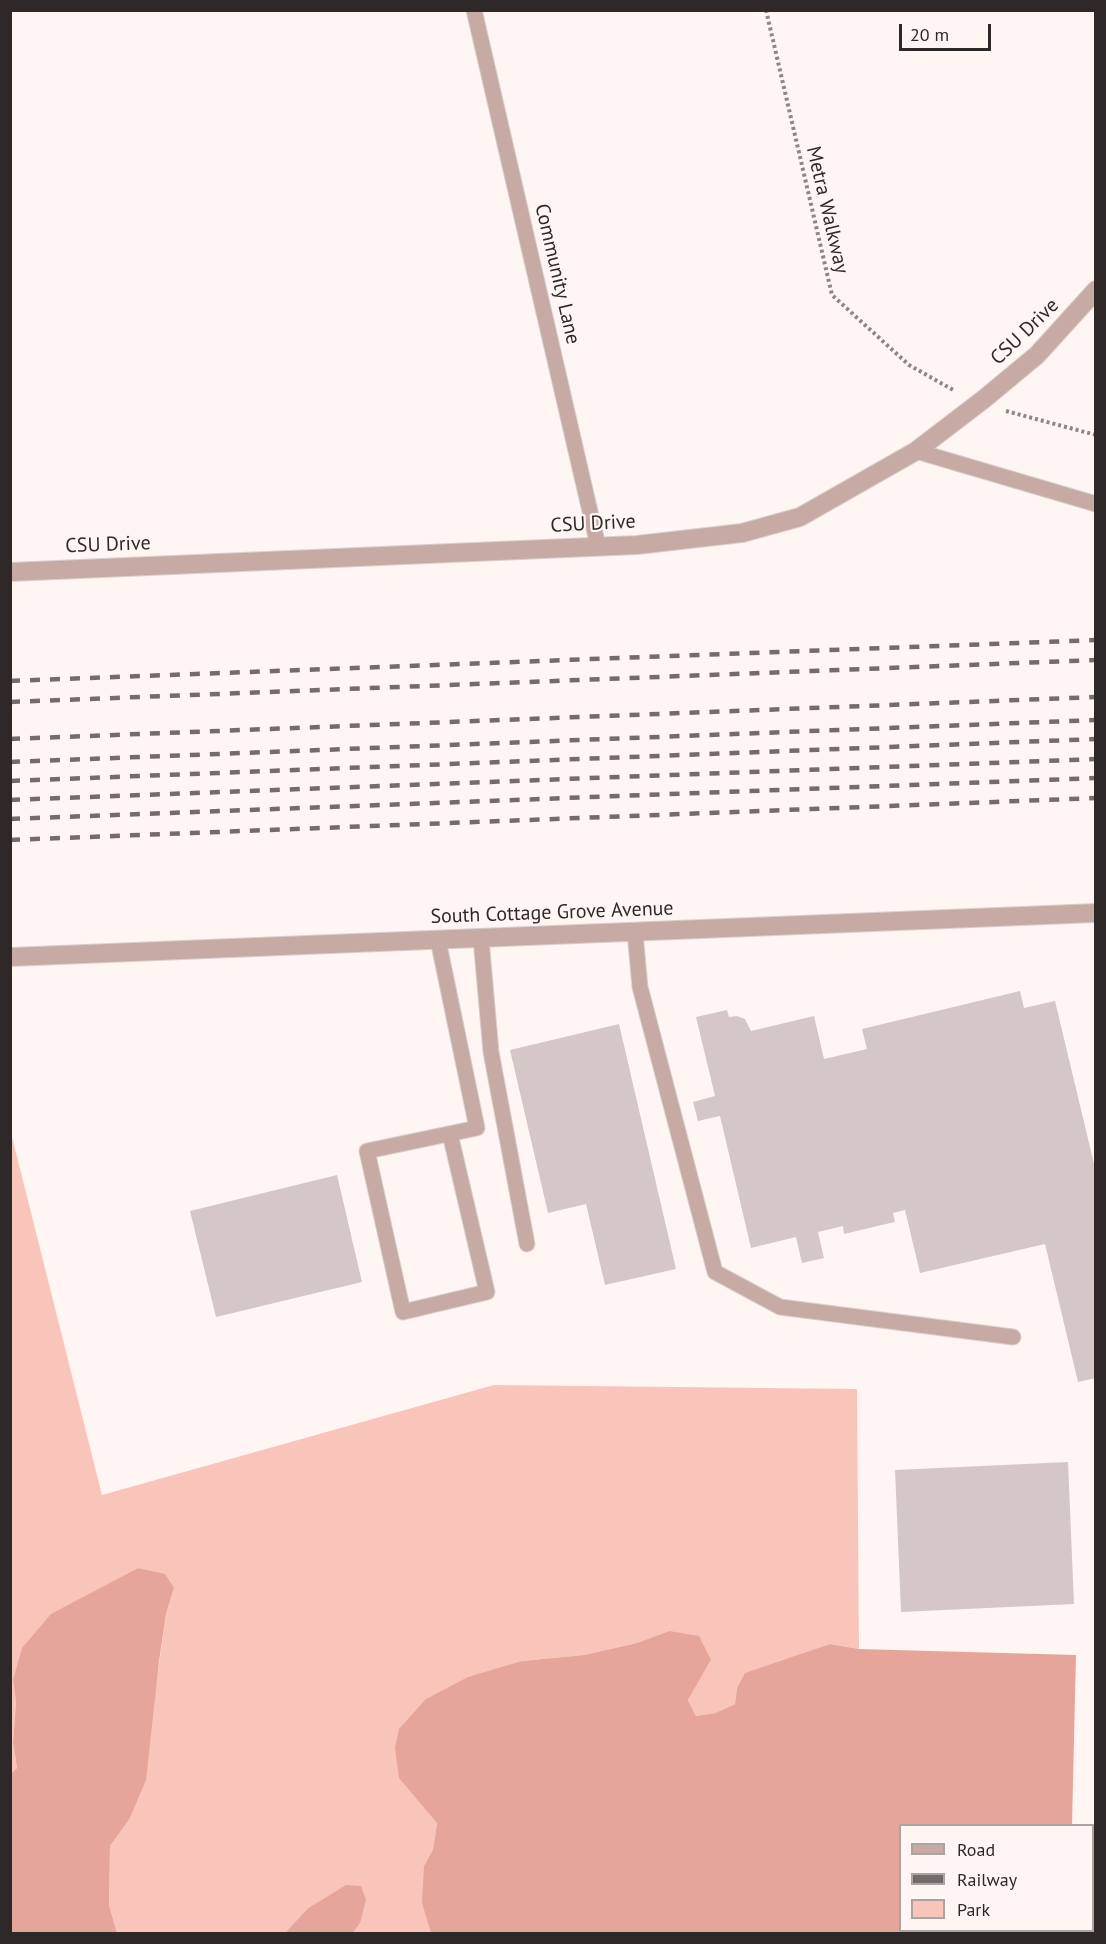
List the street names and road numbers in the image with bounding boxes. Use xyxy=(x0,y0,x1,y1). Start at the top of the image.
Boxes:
street label: Metra Walkway xyxy=(801,144,853,276)
street label: Community Lane xyxy=(529,201,585,347)
street label: CSU Drive xyxy=(986,294,1064,370)
street label: CSU Drive xyxy=(550,510,636,538)
street label: CSU Drive xyxy=(65,532,151,558)
street label: South Cottage Grove Avenue xyxy=(430,897,674,929)

